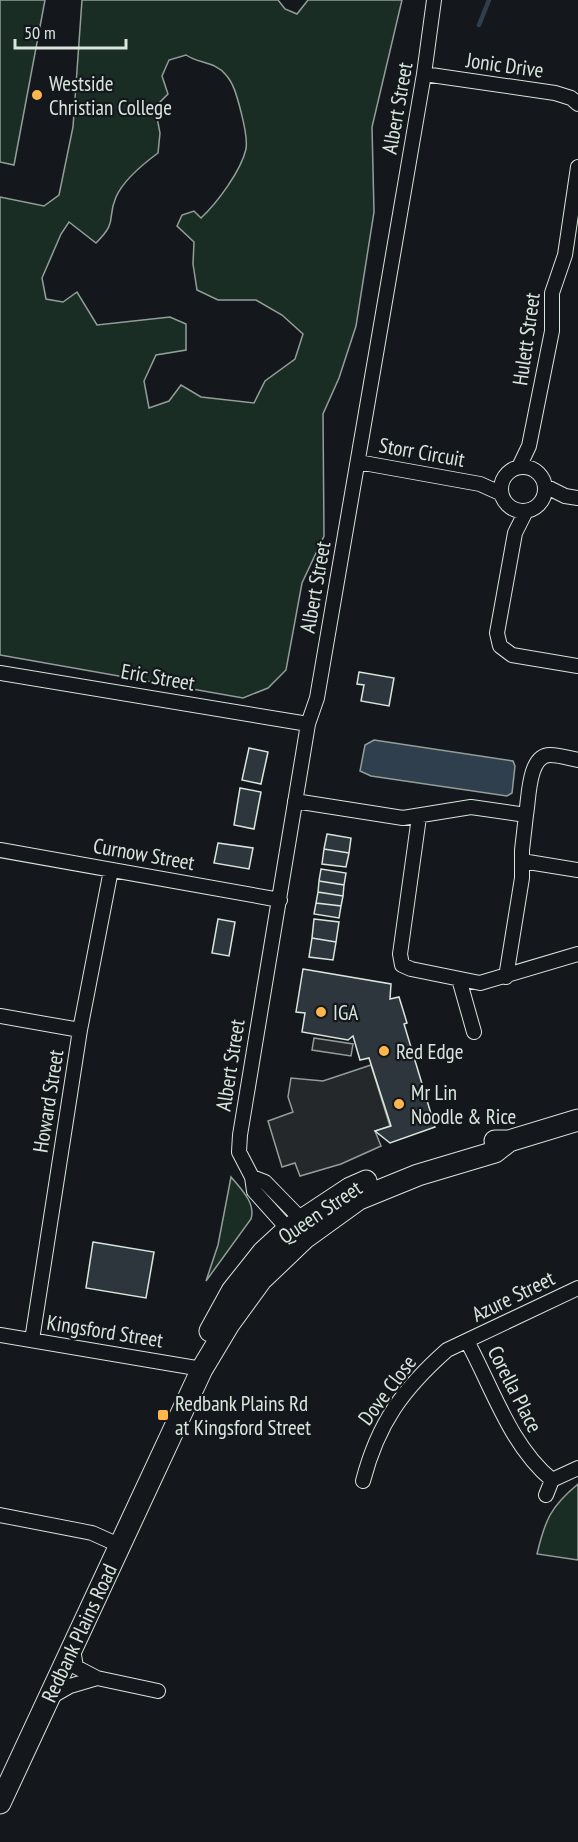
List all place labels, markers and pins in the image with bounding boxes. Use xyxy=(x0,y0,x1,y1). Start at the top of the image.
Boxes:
place label: Westside Christian College xyxy=(49,70,172,121)
marker: Westside Christian College xyxy=(30,88,44,102)
place label: IGA xyxy=(333,999,358,1026)
marker: IGA xyxy=(314,1005,328,1019)
place label: Red Edge xyxy=(396,1038,463,1065)
marker: Red Edge xyxy=(377,1044,391,1058)
place label: Mr Lin Noodle & Rice xyxy=(411,1079,516,1130)
marker: Mr Lin Noodle & Rice xyxy=(392,1097,406,1111)
place label: Redbank Plains Rd at Kingsford Street xyxy=(175,1390,311,1441)
marker: Redbank Plains Rd at Kingsford Street xyxy=(156,1408,170,1422)

